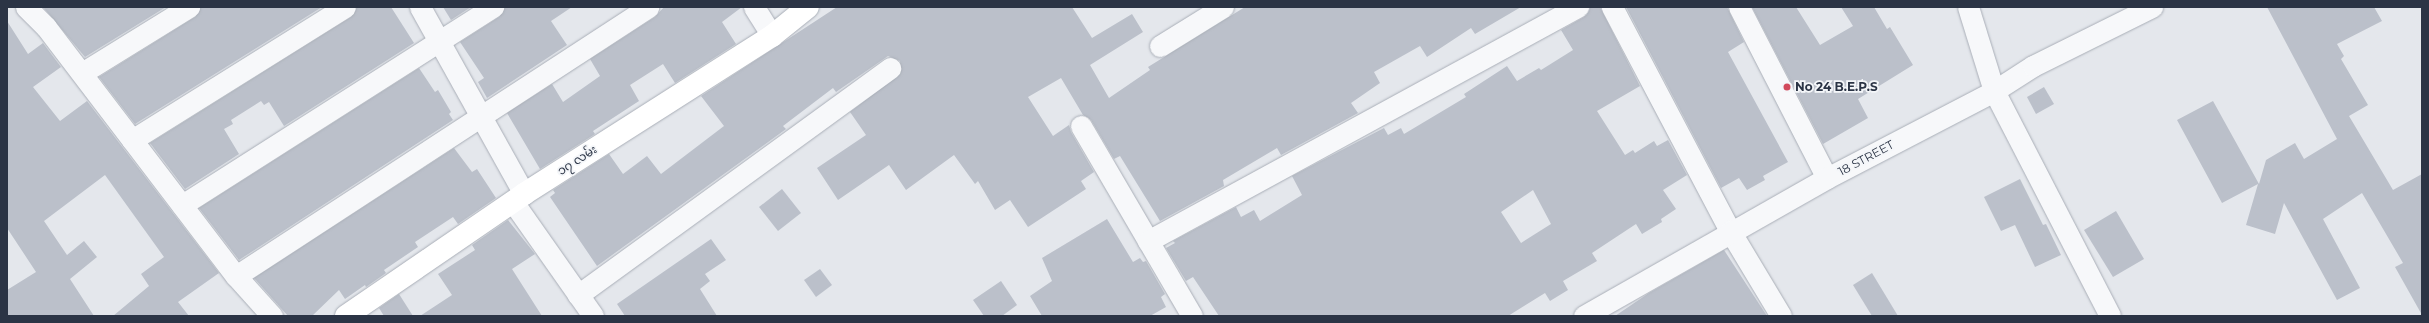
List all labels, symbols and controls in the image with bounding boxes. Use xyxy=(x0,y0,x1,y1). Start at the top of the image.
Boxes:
place label: No 24 B.E.P.S xyxy=(1795,80,1878,94)
marker: No 24 B.E.P.S xyxy=(1782,82,1792,92)
street label: 18 STREET xyxy=(1836,137,1896,179)
street label: ၁၇ လမ်း xyxy=(555,142,599,178)

